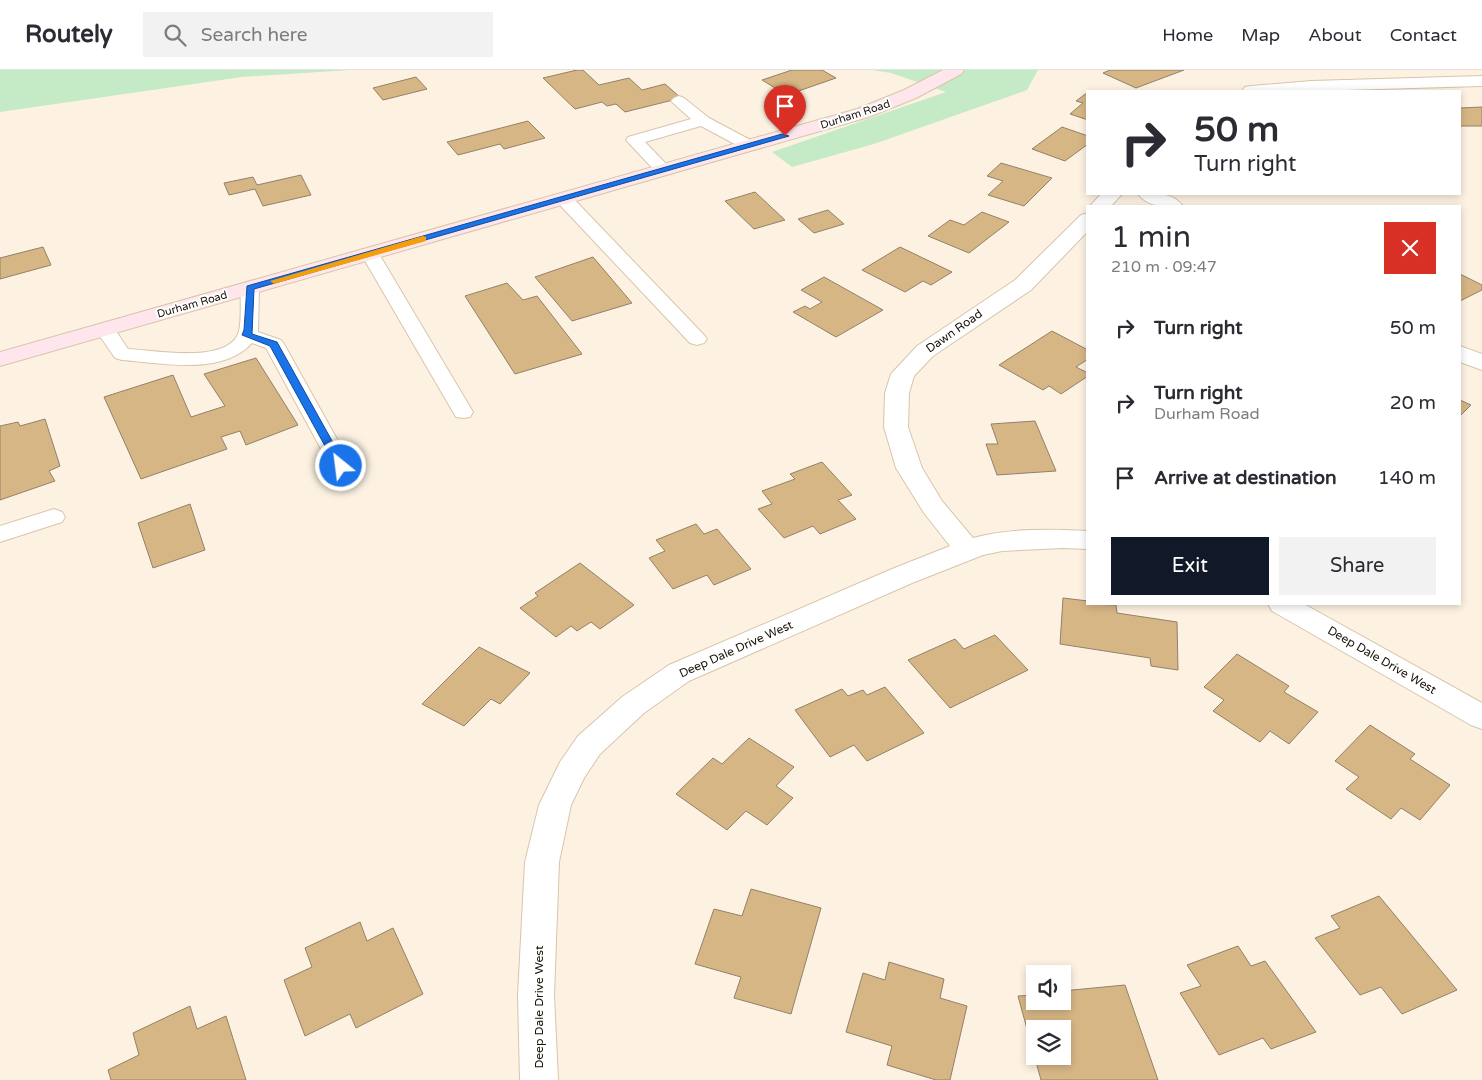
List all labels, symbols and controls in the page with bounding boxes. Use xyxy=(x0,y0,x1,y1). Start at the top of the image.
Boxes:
search box xyxy=(143,12,493,57)
text: Routely xyxy=(25,20,113,49)
icon: search xyxy=(161,21,189,49)
text: Search here xyxy=(201,24,308,46)
text: Home xyxy=(1162,24,1213,46)
text: Map xyxy=(1241,24,1280,46)
text: About xyxy=(1308,24,1362,46)
text: Contact xyxy=(1390,24,1457,46)
pin xyxy=(764,85,806,136)
icon: arrive xyxy=(771,92,799,120)
street label: Durham Road xyxy=(819,97,892,132)
text: 50 m xyxy=(1194,109,1279,151)
icon: right xyxy=(1111,110,1176,175)
text: Turn right xyxy=(1194,151,1296,177)
text: 1 min xyxy=(1111,219,1191,256)
button: close xyxy=(1384,222,1436,274)
text: 210 m · 09:47 xyxy=(1111,257,1217,277)
street label: Durham Road xyxy=(155,288,229,321)
street label: Dawn Road xyxy=(923,306,985,356)
icon: right xyxy=(1111,314,1139,342)
text: Turn right xyxy=(1154,317,1242,339)
text: 50 m xyxy=(1390,317,1436,339)
text: Turn right xyxy=(1154,382,1242,404)
icon: right xyxy=(1111,389,1139,417)
text: 20 m xyxy=(1390,392,1436,414)
text: Durham Road xyxy=(1154,404,1260,424)
position arrow xyxy=(314,439,366,491)
icon: arrive xyxy=(1111,464,1139,492)
text: Arrive at destination xyxy=(1154,467,1337,489)
text: 140 m xyxy=(1378,467,1436,489)
button: Exit xyxy=(1111,537,1269,595)
button: Share xyxy=(1279,537,1436,595)
street label: Deep Dale Drive West xyxy=(677,617,795,680)
street label: Deep Dale Drive West xyxy=(1325,623,1439,697)
street label: Deep Dale Drive West xyxy=(532,945,546,1068)
map controls xyxy=(1026,965,1071,1065)
button: sound xyxy=(1026,965,1071,1010)
button: layers xyxy=(1026,1020,1071,1065)

